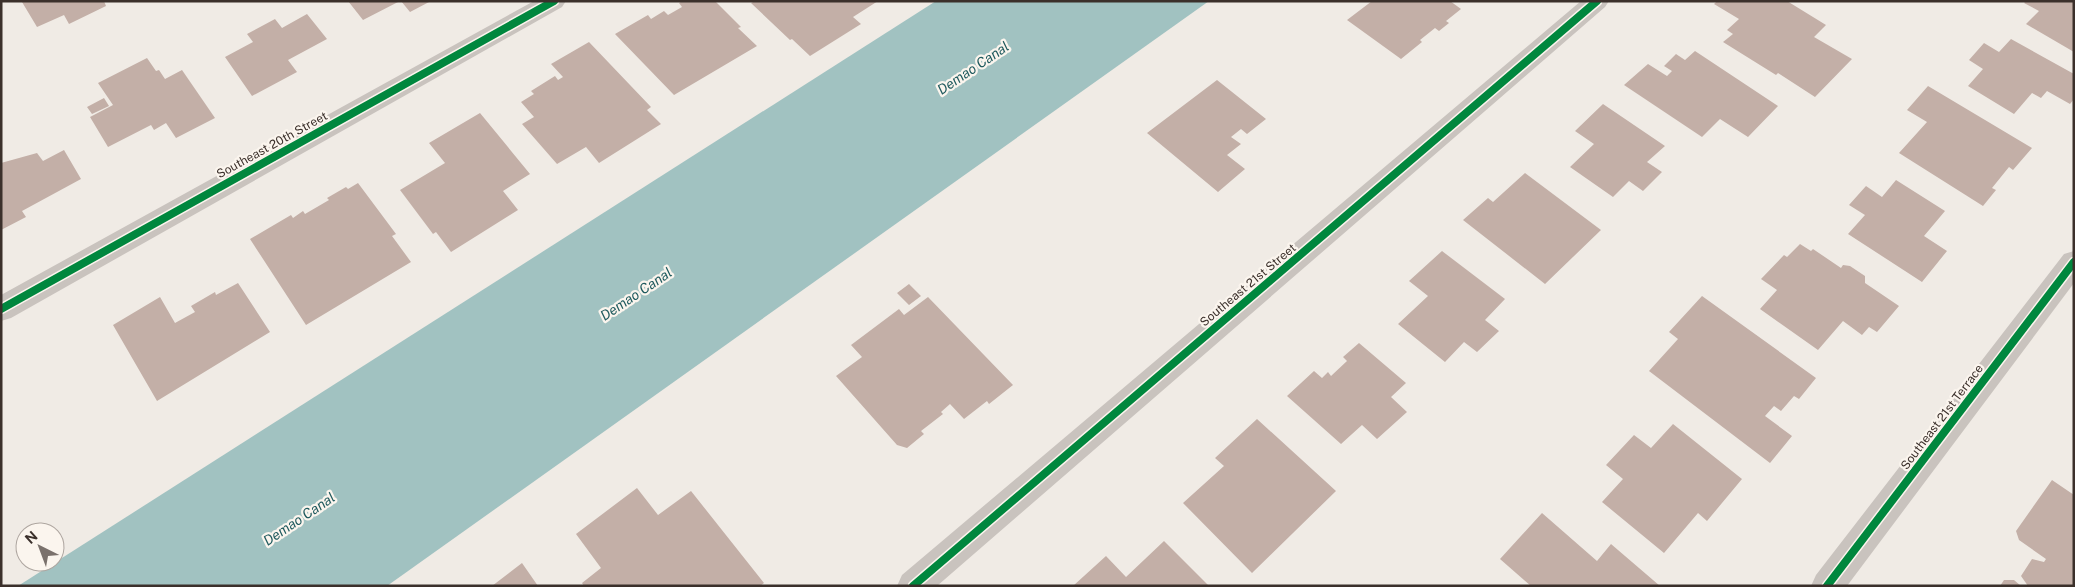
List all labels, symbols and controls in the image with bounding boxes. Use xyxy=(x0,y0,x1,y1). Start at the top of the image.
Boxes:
water label: Demao Canal xyxy=(934,38,1012,98)
street label: Southeast 20th Street xyxy=(214,109,330,181)
street label: Southeast 21st Street xyxy=(1197,241,1299,329)
water label: Demao Canal xyxy=(597,264,675,324)
street label: Southeast 21st Terrace xyxy=(1898,362,1986,472)
water label: Demao Canal xyxy=(260,489,338,549)
north arrow xyxy=(15,522,65,572)
text: N xyxy=(22,528,41,547)

